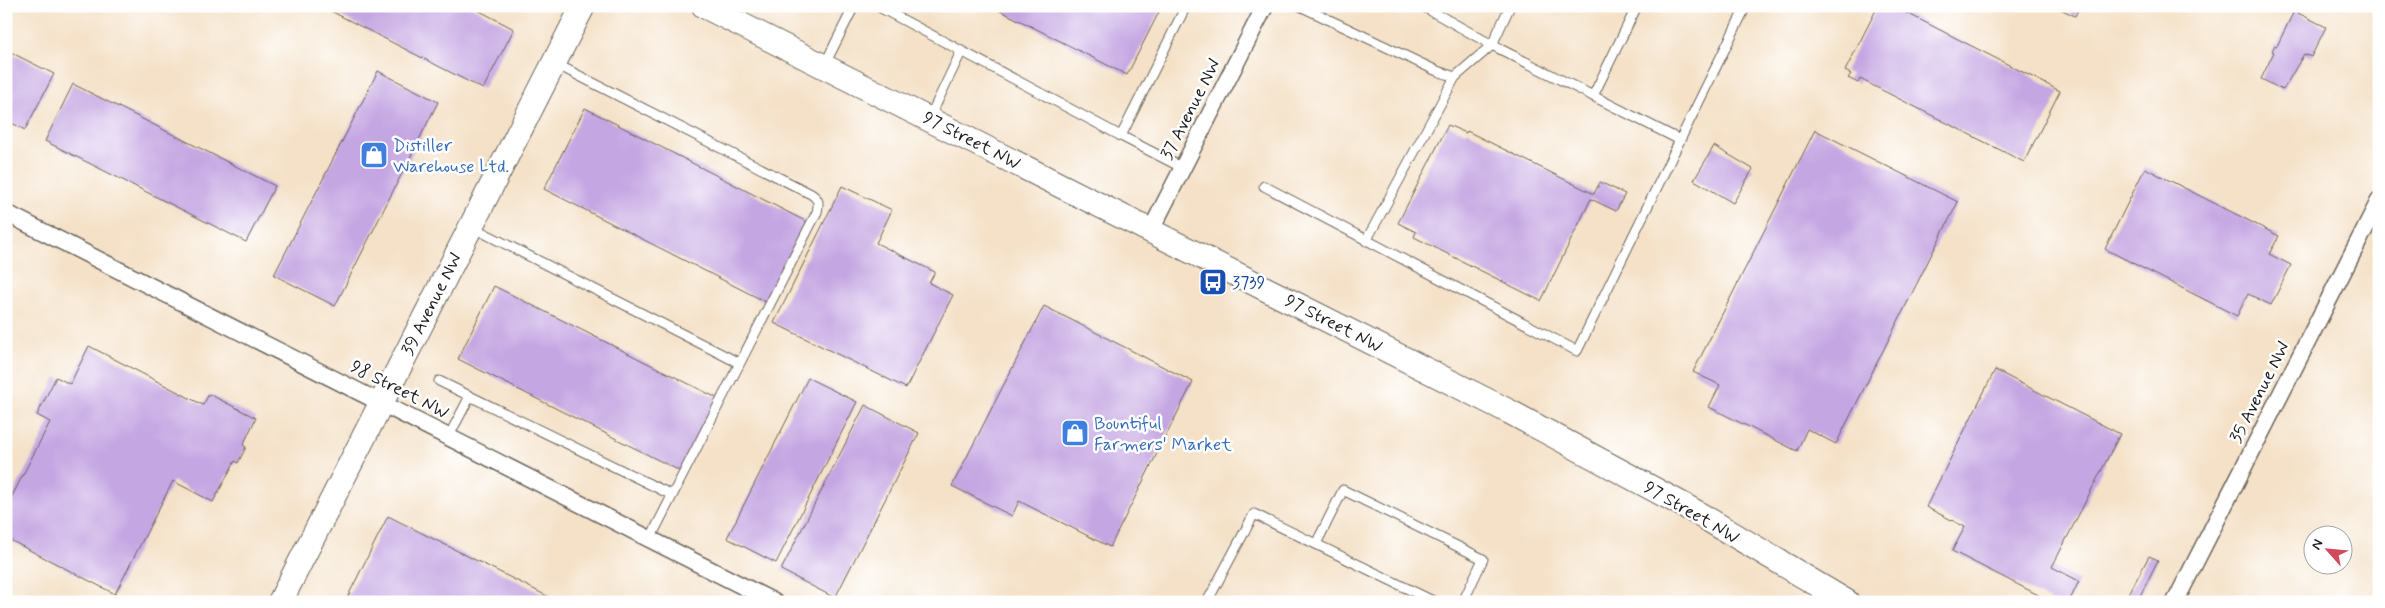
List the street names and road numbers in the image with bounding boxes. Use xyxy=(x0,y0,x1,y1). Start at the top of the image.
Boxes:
street label: 37 Avenue NW xyxy=(1155,55,1227,164)
street label: 97 Street NW xyxy=(919,106,1024,176)
street label: 39 Avenue NW xyxy=(396,249,468,360)
street label: 97 Street NW xyxy=(1281,289,1386,359)
street label: 35 Avenue NW xyxy=(2224,338,2296,447)
street label: 98 Street NW xyxy=(346,355,453,425)
street label: 97 Street NW xyxy=(1639,476,1744,550)

